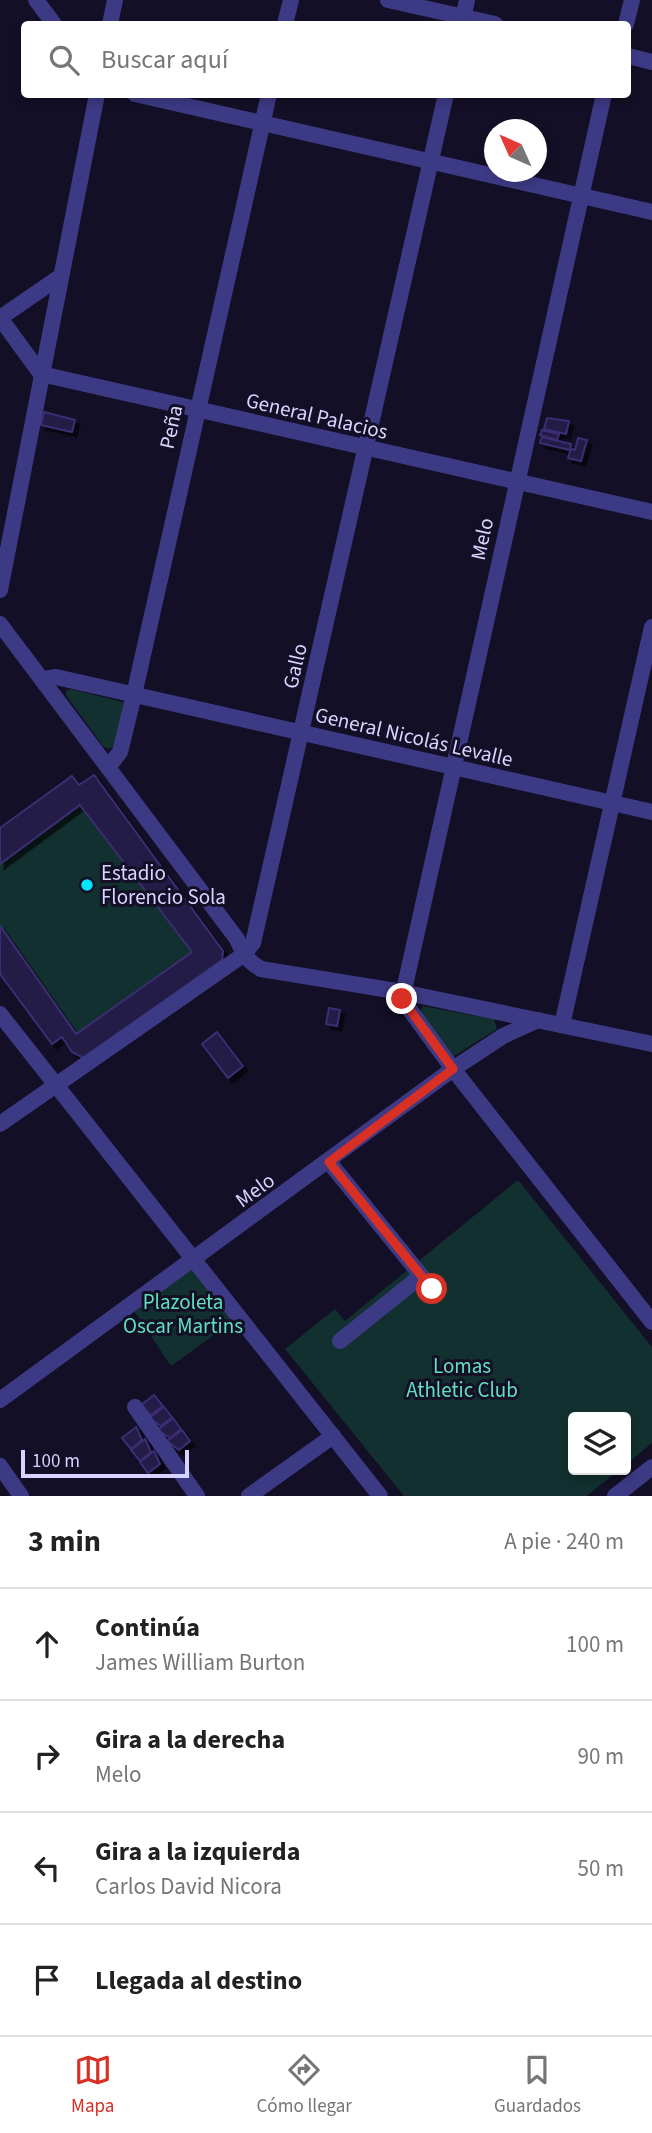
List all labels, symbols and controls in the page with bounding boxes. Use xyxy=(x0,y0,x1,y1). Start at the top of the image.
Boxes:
search box xyxy=(21,21,631,98)
icon: search xyxy=(45,41,83,79)
text: Buscar aquí xyxy=(101,41,228,78)
north arrow xyxy=(484,119,547,182)
street label: General Palacios xyxy=(243,385,391,447)
street label: Peña xyxy=(152,402,190,452)
street label: Melo xyxy=(463,515,501,563)
street label: Gallo xyxy=(275,640,315,692)
street label: General Nicolás Levalle xyxy=(312,700,516,774)
place label: Estadio Florencio Sola xyxy=(101,858,226,912)
marker: Estadio Florencio Sola xyxy=(79,877,95,893)
route end xyxy=(386,983,417,1014)
street label: Melo xyxy=(229,1165,281,1215)
route start xyxy=(416,1273,447,1304)
park label: Plazoleta Oscar Martins xyxy=(123,1287,243,1341)
park label: Lomas Athletic Club xyxy=(406,1351,518,1405)
map controls xyxy=(568,1412,631,1475)
button: layers xyxy=(568,1412,631,1475)
scale bar xyxy=(21,1447,189,1479)
text: 100 m xyxy=(32,1448,80,1475)
text: 3 min xyxy=(28,1520,101,1563)
text: A pie · 240 m xyxy=(504,1525,624,1558)
text: Continúa xyxy=(95,1609,200,1646)
icon: ahead xyxy=(28,1625,66,1663)
text: 100 m xyxy=(566,1628,624,1661)
text: James William Burton xyxy=(95,1646,305,1679)
text: Gira a la derecha xyxy=(95,1721,285,1758)
icon: right xyxy=(28,1737,66,1775)
text: 90 m xyxy=(577,1740,624,1773)
text: Melo xyxy=(95,1758,141,1791)
text: Gira a la izquierda xyxy=(95,1833,300,1870)
icon: left xyxy=(28,1849,66,1887)
text: 50 m xyxy=(577,1852,624,1885)
text: Carlos David Nicora xyxy=(95,1870,282,1903)
icon: arrive xyxy=(28,1961,66,1999)
text: Llegada al destino xyxy=(95,1962,302,1999)
tab: Mapa xyxy=(71,2051,114,2120)
tab: Cómo llegar xyxy=(256,2051,352,2120)
tab: Guardados xyxy=(494,2051,581,2120)

